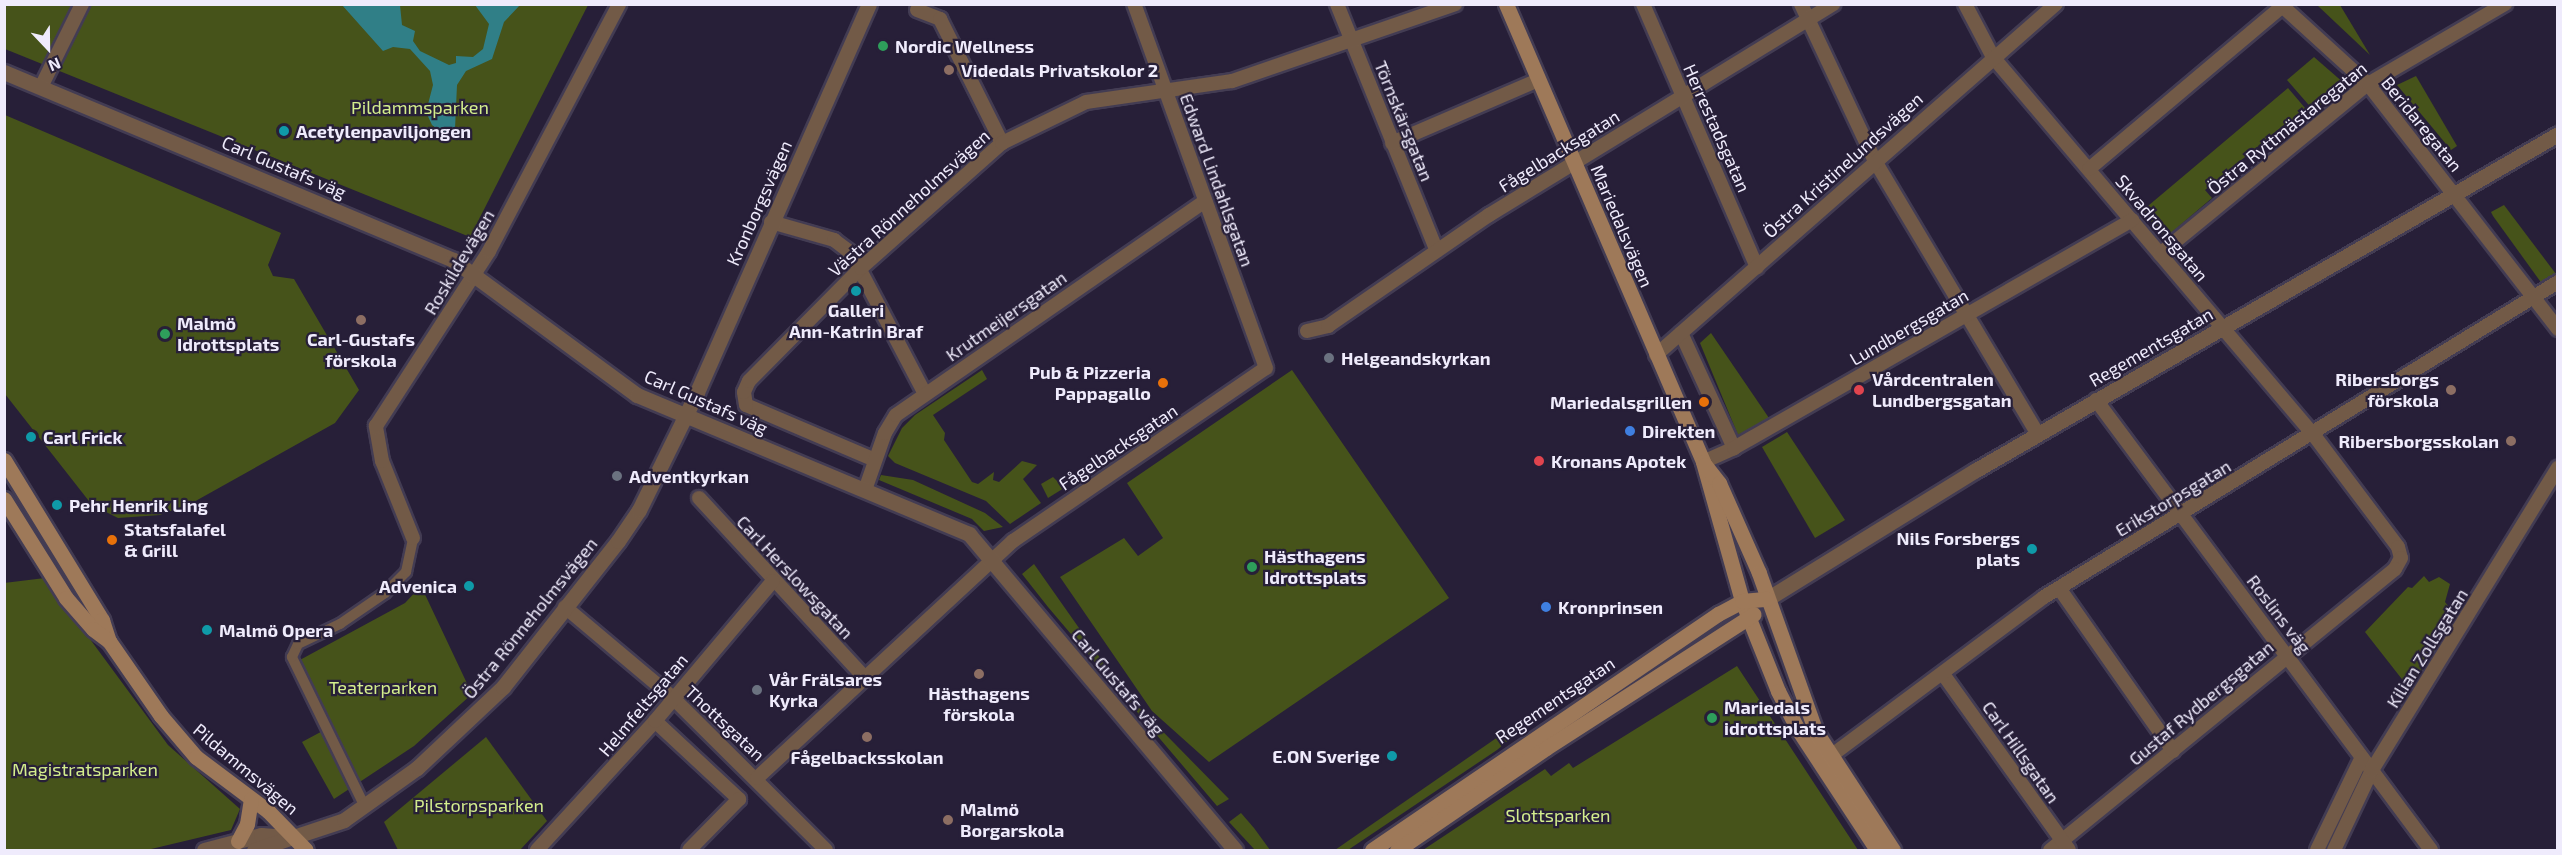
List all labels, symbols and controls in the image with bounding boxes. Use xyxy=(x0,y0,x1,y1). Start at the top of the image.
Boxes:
north arrow xyxy=(18,18,78,78)
place label: Nordic Wellness xyxy=(895,35,1034,57)
marker: Nordic Wellness xyxy=(876,39,890,53)
text: N xyxy=(46,54,64,76)
street label: Östra Ryttmästaregatan xyxy=(2203,57,2371,199)
street label: Törnskärsgatan xyxy=(1370,58,1438,184)
place label: Videdals Privatskolor 2 xyxy=(961,59,1159,81)
street label: Herrestadsgatan xyxy=(1679,61,1755,195)
marker: Videdals Privatskolor 2 xyxy=(942,63,956,77)
street label: Beridaregatan xyxy=(2377,72,2467,176)
street label: Östra Kristinelundsvägen xyxy=(1759,88,1927,242)
street label: Edward Lindahlsgatan xyxy=(1176,90,1258,270)
park label: Pildammsparken xyxy=(351,96,489,118)
street label: Fågelbacksgatan xyxy=(1495,105,1623,197)
place label: Acetylenpaviljongen xyxy=(296,120,471,142)
marker: Acetylenpaviljongen xyxy=(277,124,291,138)
street label: Västra Rönneholmsvägen xyxy=(824,125,994,281)
street label: Carl Gustafs väg xyxy=(218,131,350,203)
street label: Kronborgsvägen xyxy=(722,137,796,269)
street label: Mariedalsvägen xyxy=(1586,161,1658,291)
street label: Skvadronsgatan xyxy=(2111,170,2213,286)
street label: Roskildevägen xyxy=(419,206,499,318)
street label: Krutmeijersgatan xyxy=(941,266,1071,366)
marker: Galleri Ann-Katrin Braf xyxy=(849,284,863,298)
street label: Lundbergsgatan xyxy=(1846,284,1972,370)
place label: Galleri Ann-Katrin Braf xyxy=(789,300,923,342)
street label: Regementsgatan xyxy=(2085,303,2217,391)
place label: Malmö Idrottsplats xyxy=(177,313,279,356)
marker: Carl-Gustafs förskola xyxy=(354,313,368,327)
marker: Malmö Idrottsplats xyxy=(158,327,172,341)
place label: Carl-Gustafs förskola xyxy=(307,329,415,372)
place label: Helgeandskyrkan xyxy=(1341,347,1490,369)
marker: Helgeandskyrkan xyxy=(1322,351,1336,365)
place label: Pub & Pizzeria Pappagallo xyxy=(1029,362,1151,404)
street label: Carl Gustafs väg xyxy=(641,365,771,439)
place label: Vårdcentralen Lundbergsgatan xyxy=(1872,369,2011,412)
place label: Ribersborgs förskola xyxy=(2335,369,2439,412)
marker: Pub & Pizzeria Pappagallo xyxy=(1156,376,1170,390)
marker: Vårdcentralen Lundbergsgatan xyxy=(1850,381,1868,399)
marker: Ribersborgs förskola xyxy=(2444,383,2458,397)
place label: Mariedalsgrillen xyxy=(1550,391,1692,413)
marker: Mariedalsgrillen xyxy=(1697,395,1711,409)
street label: Fågelbacksgatan xyxy=(1055,399,1181,495)
place label: Direkten xyxy=(1642,420,1715,442)
marker: Direkten xyxy=(1623,424,1637,438)
place label: Carl Frick xyxy=(43,426,123,448)
marker: Carl Frick xyxy=(24,430,38,444)
place label: Ribersborgsskolan xyxy=(2338,430,2499,452)
marker: Ribersborgsskolan xyxy=(2504,434,2518,448)
place label: Kronans Apotek xyxy=(1551,450,1687,472)
marker: Kronans Apotek xyxy=(1532,454,1546,468)
street label: Erikstorpsgatan xyxy=(2111,455,2235,541)
place label: Adventkyrkan xyxy=(629,465,749,487)
marker: Adventkyrkan xyxy=(610,469,624,483)
place label: Pehr Henrik Ling xyxy=(69,494,209,516)
marker: Pehr Henrik Ling xyxy=(50,498,64,512)
street label: Carl Herslowsgatan xyxy=(732,511,858,643)
place label: Statsfalafel & Grill xyxy=(124,519,226,562)
place label: Nils Forsbergs plats xyxy=(1897,528,2020,570)
marker: Statsfalafel & Grill xyxy=(105,533,119,547)
street label: Östra Rönneholmsvägen xyxy=(458,533,602,703)
marker: Nils Forsbergs plats xyxy=(2025,542,2039,556)
place label: Hästhagens Idrottsplats xyxy=(1264,546,1366,588)
marker: Hästhagens Idrottsplats xyxy=(1245,560,1259,574)
street label: Roslins väg xyxy=(2242,570,2316,658)
place label: Advenica xyxy=(379,575,457,597)
marker: Advenica xyxy=(462,579,476,593)
street label: Kilian Zollsgatan xyxy=(2382,584,2472,712)
place label: Kronprinsen xyxy=(1558,596,1663,618)
marker: Kronprinsen xyxy=(1539,600,1553,614)
place label: Malmö Opera xyxy=(219,619,333,641)
marker: Malmö Opera xyxy=(200,623,214,637)
street label: Carl Gustafs väg xyxy=(1067,624,1169,740)
street label: Gustaf Rydbergsgatan xyxy=(2124,636,2278,770)
street label: Helmfeltsgatan xyxy=(594,649,692,761)
street label: Regementsgatan xyxy=(1491,652,1619,748)
marker: Hästhagens förskola xyxy=(972,667,986,681)
place label: Vår Frälsares Kyrka xyxy=(769,669,882,712)
park label: Teaterparken xyxy=(329,676,437,698)
street label: Thottsgatan xyxy=(681,681,769,765)
marker: Vår Frälsares Kyrka xyxy=(750,683,764,697)
place label: Hästhagens förskola xyxy=(928,683,1030,726)
place label: Mariedals idrottsplats xyxy=(1724,697,1826,740)
street label: Carl Hillsgatan xyxy=(1978,697,2064,807)
marker: Mariedals idrottsplats xyxy=(1705,711,1719,725)
street label: Pildammsvägen xyxy=(189,719,303,819)
marker: Fågelbacksskolan xyxy=(860,730,874,744)
place label: E.ON Sverige xyxy=(1272,745,1380,767)
place label: Fågelbacksskolan xyxy=(791,746,943,768)
marker: E.ON Sverige xyxy=(1385,749,1399,763)
park label: Magistratsparken xyxy=(12,758,158,780)
park label: Pilstorpsparken xyxy=(414,794,544,816)
place label: Malmö Borgarskola xyxy=(960,799,1064,842)
park label: Slottsparken xyxy=(1505,804,1611,826)
marker: Malmö Borgarskola xyxy=(941,813,955,827)

